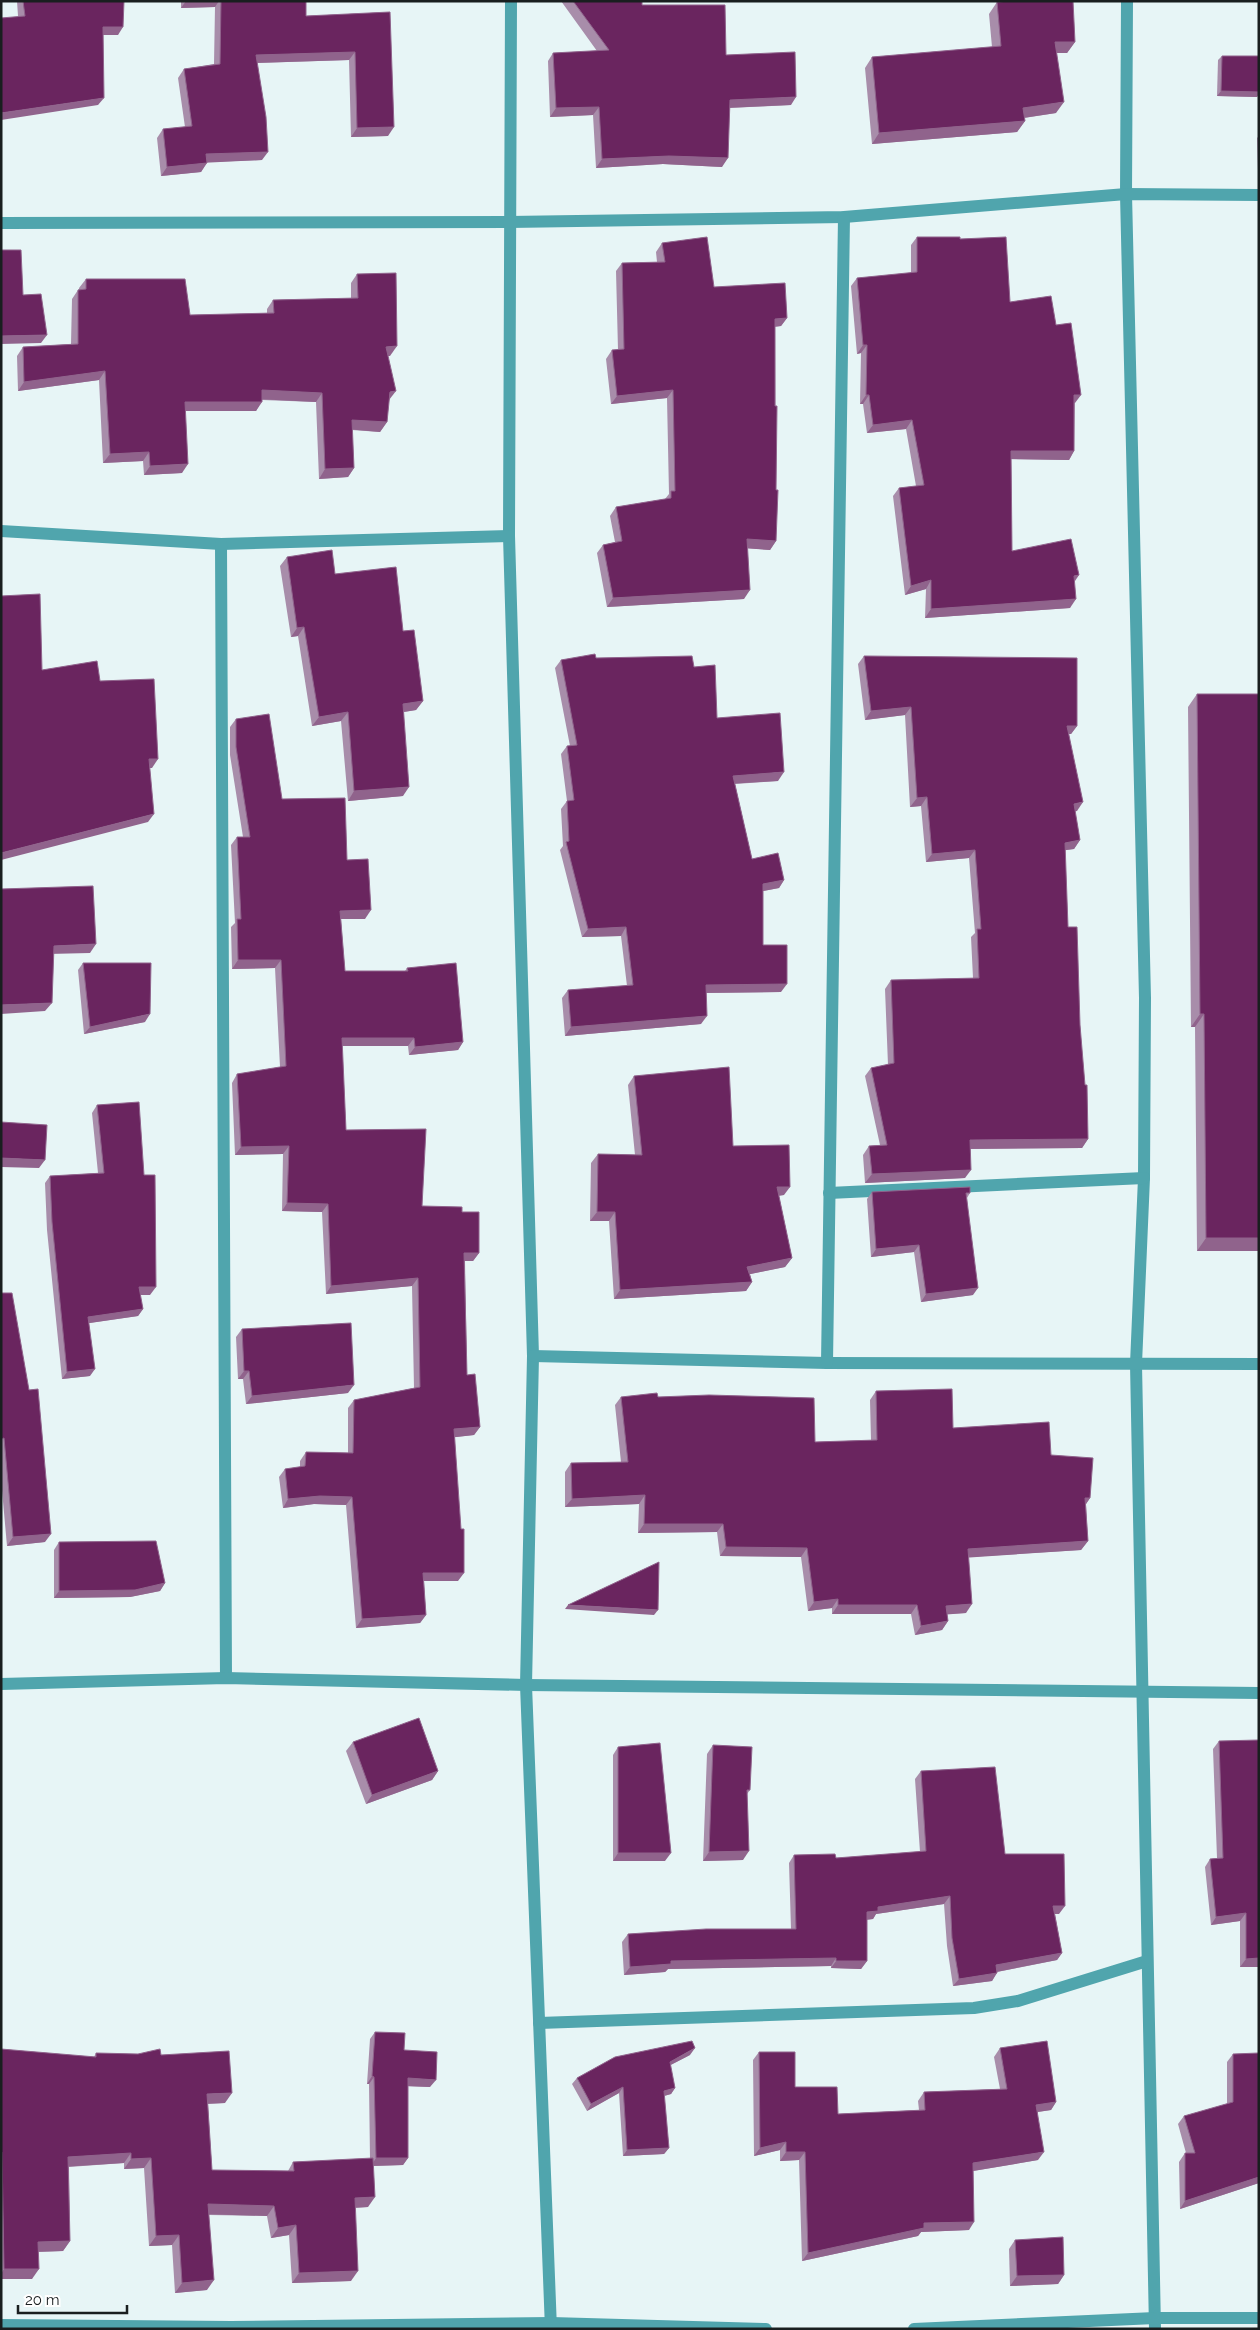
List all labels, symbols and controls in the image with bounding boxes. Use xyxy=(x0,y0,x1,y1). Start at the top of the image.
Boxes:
scale bar xyxy=(18,2282,126,2314)
text: 20 m xyxy=(25,2291,60,2309)

